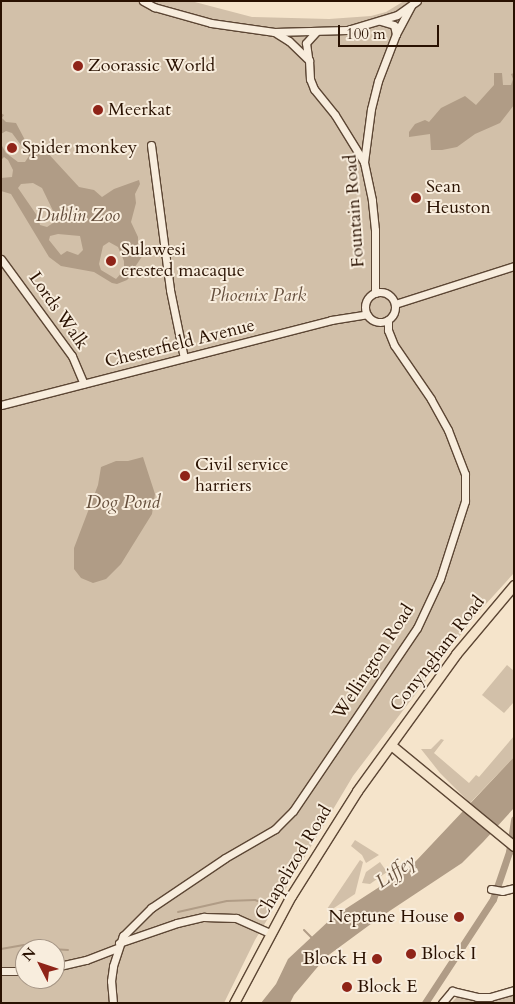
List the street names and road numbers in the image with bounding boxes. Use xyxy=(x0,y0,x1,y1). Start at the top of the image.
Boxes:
street label: Fountain Road xyxy=(340,154,370,268)
street label: Lords Walk xyxy=(23,268,93,354)
street label: Chesterfield Avenue xyxy=(103,315,257,373)
street label: Conyngham Road xyxy=(386,592,490,716)
street label: Wellington Road xyxy=(329,600,419,724)
street label: Chapelizod Road xyxy=(251,801,337,925)

